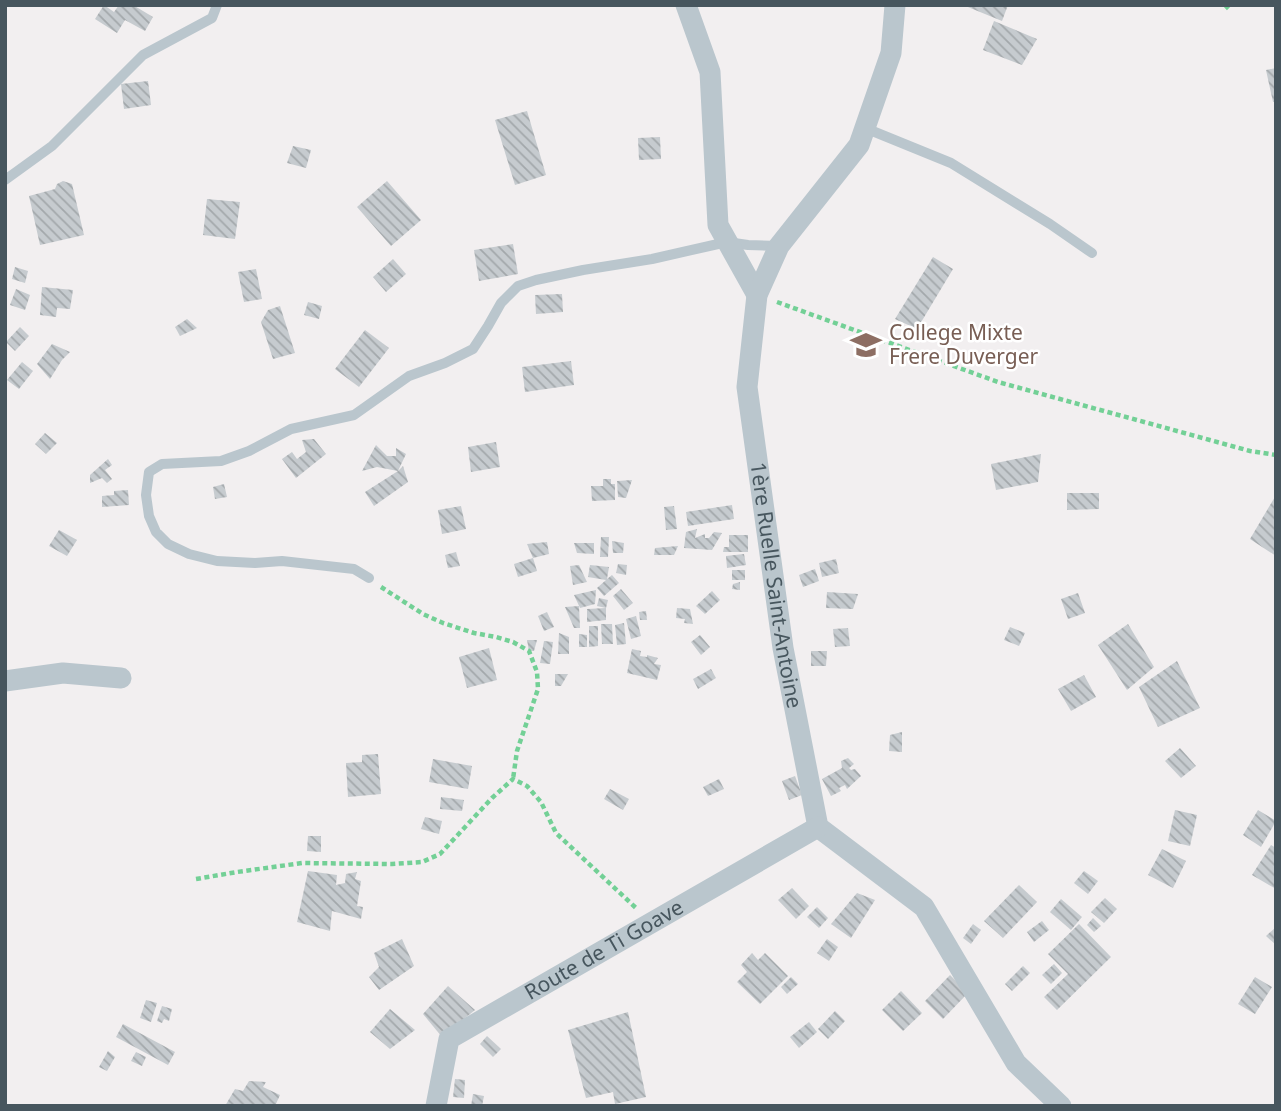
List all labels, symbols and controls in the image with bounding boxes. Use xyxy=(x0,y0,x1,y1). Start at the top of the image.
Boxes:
place label: College Mixte Frere Duverger xyxy=(889,318,1039,370)
school or university icon: College Mixte Frere Duverger xyxy=(849,328,883,362)
street label: 1ère Ruelle Saint-Antoine xyxy=(745,460,809,711)
street label: Route de Ti Goave xyxy=(519,892,688,1006)

